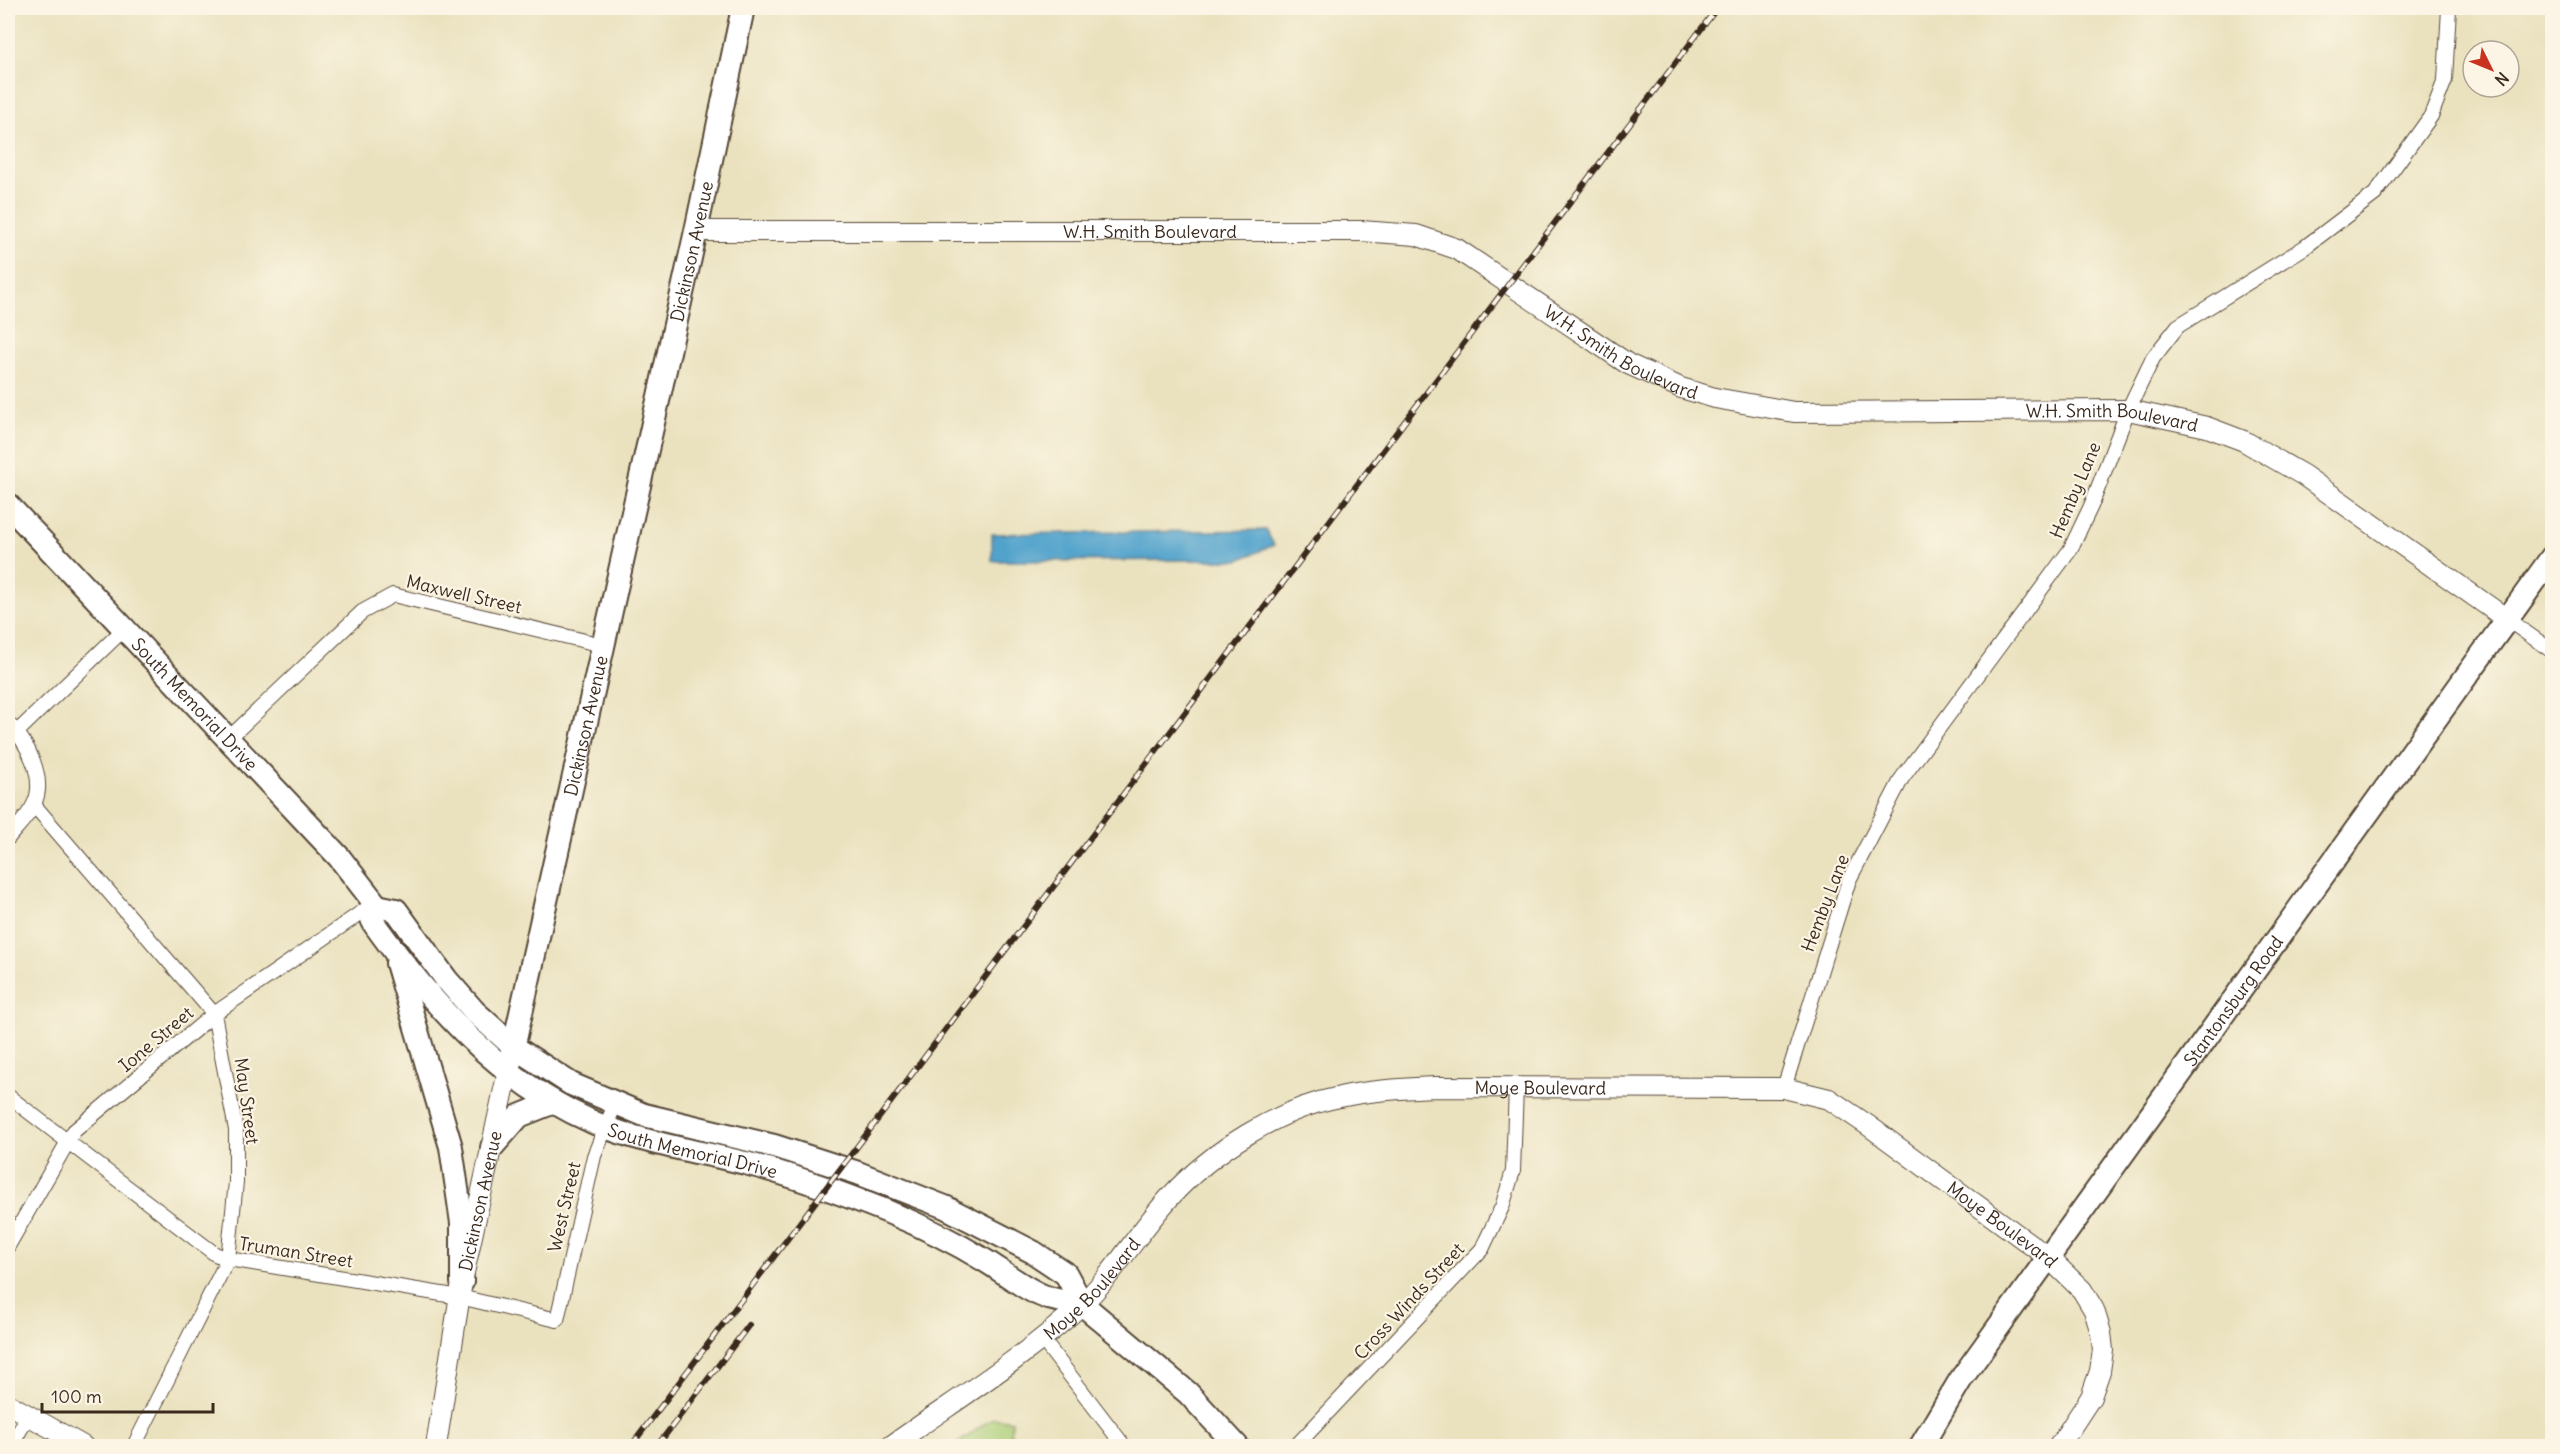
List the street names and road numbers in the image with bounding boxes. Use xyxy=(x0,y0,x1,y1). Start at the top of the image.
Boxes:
street label: Dickinson Avenue xyxy=(665,179,718,324)
street label: W.H. Smith Boulevard xyxy=(1063,220,1237,243)
street label: W.H. Smith Boulevard xyxy=(1540,300,1701,404)
street label: W.H. Smith Boulevard xyxy=(2026,398,2201,436)
street label: Hemby Lane xyxy=(2044,438,2106,542)
street label: Maxwell Street xyxy=(404,570,524,618)
street label: South Memorial Drive xyxy=(127,633,263,775)
street label: Dickinson Avenue xyxy=(558,653,612,798)
street label: Hemby Lane xyxy=(1796,851,1854,955)
street label: Stantonsburg Road xyxy=(2178,931,2288,1070)
street label: Ione Street xyxy=(114,1001,198,1077)
street label: May Street xyxy=(230,1056,264,1146)
street label: Moye Boulevard xyxy=(1474,1076,1607,1099)
street label: South Memorial Drive xyxy=(605,1118,780,1183)
street label: Dickinson Avenue xyxy=(453,1129,506,1273)
street label: West Street xyxy=(542,1160,586,1254)
street label: Moye Boulevard xyxy=(1943,1176,2063,1272)
street label: Truman Street xyxy=(237,1232,355,1272)
street label: Moye Boulevard xyxy=(1038,1233,1145,1344)
street label: Cross Winds Street xyxy=(1349,1238,1469,1364)

